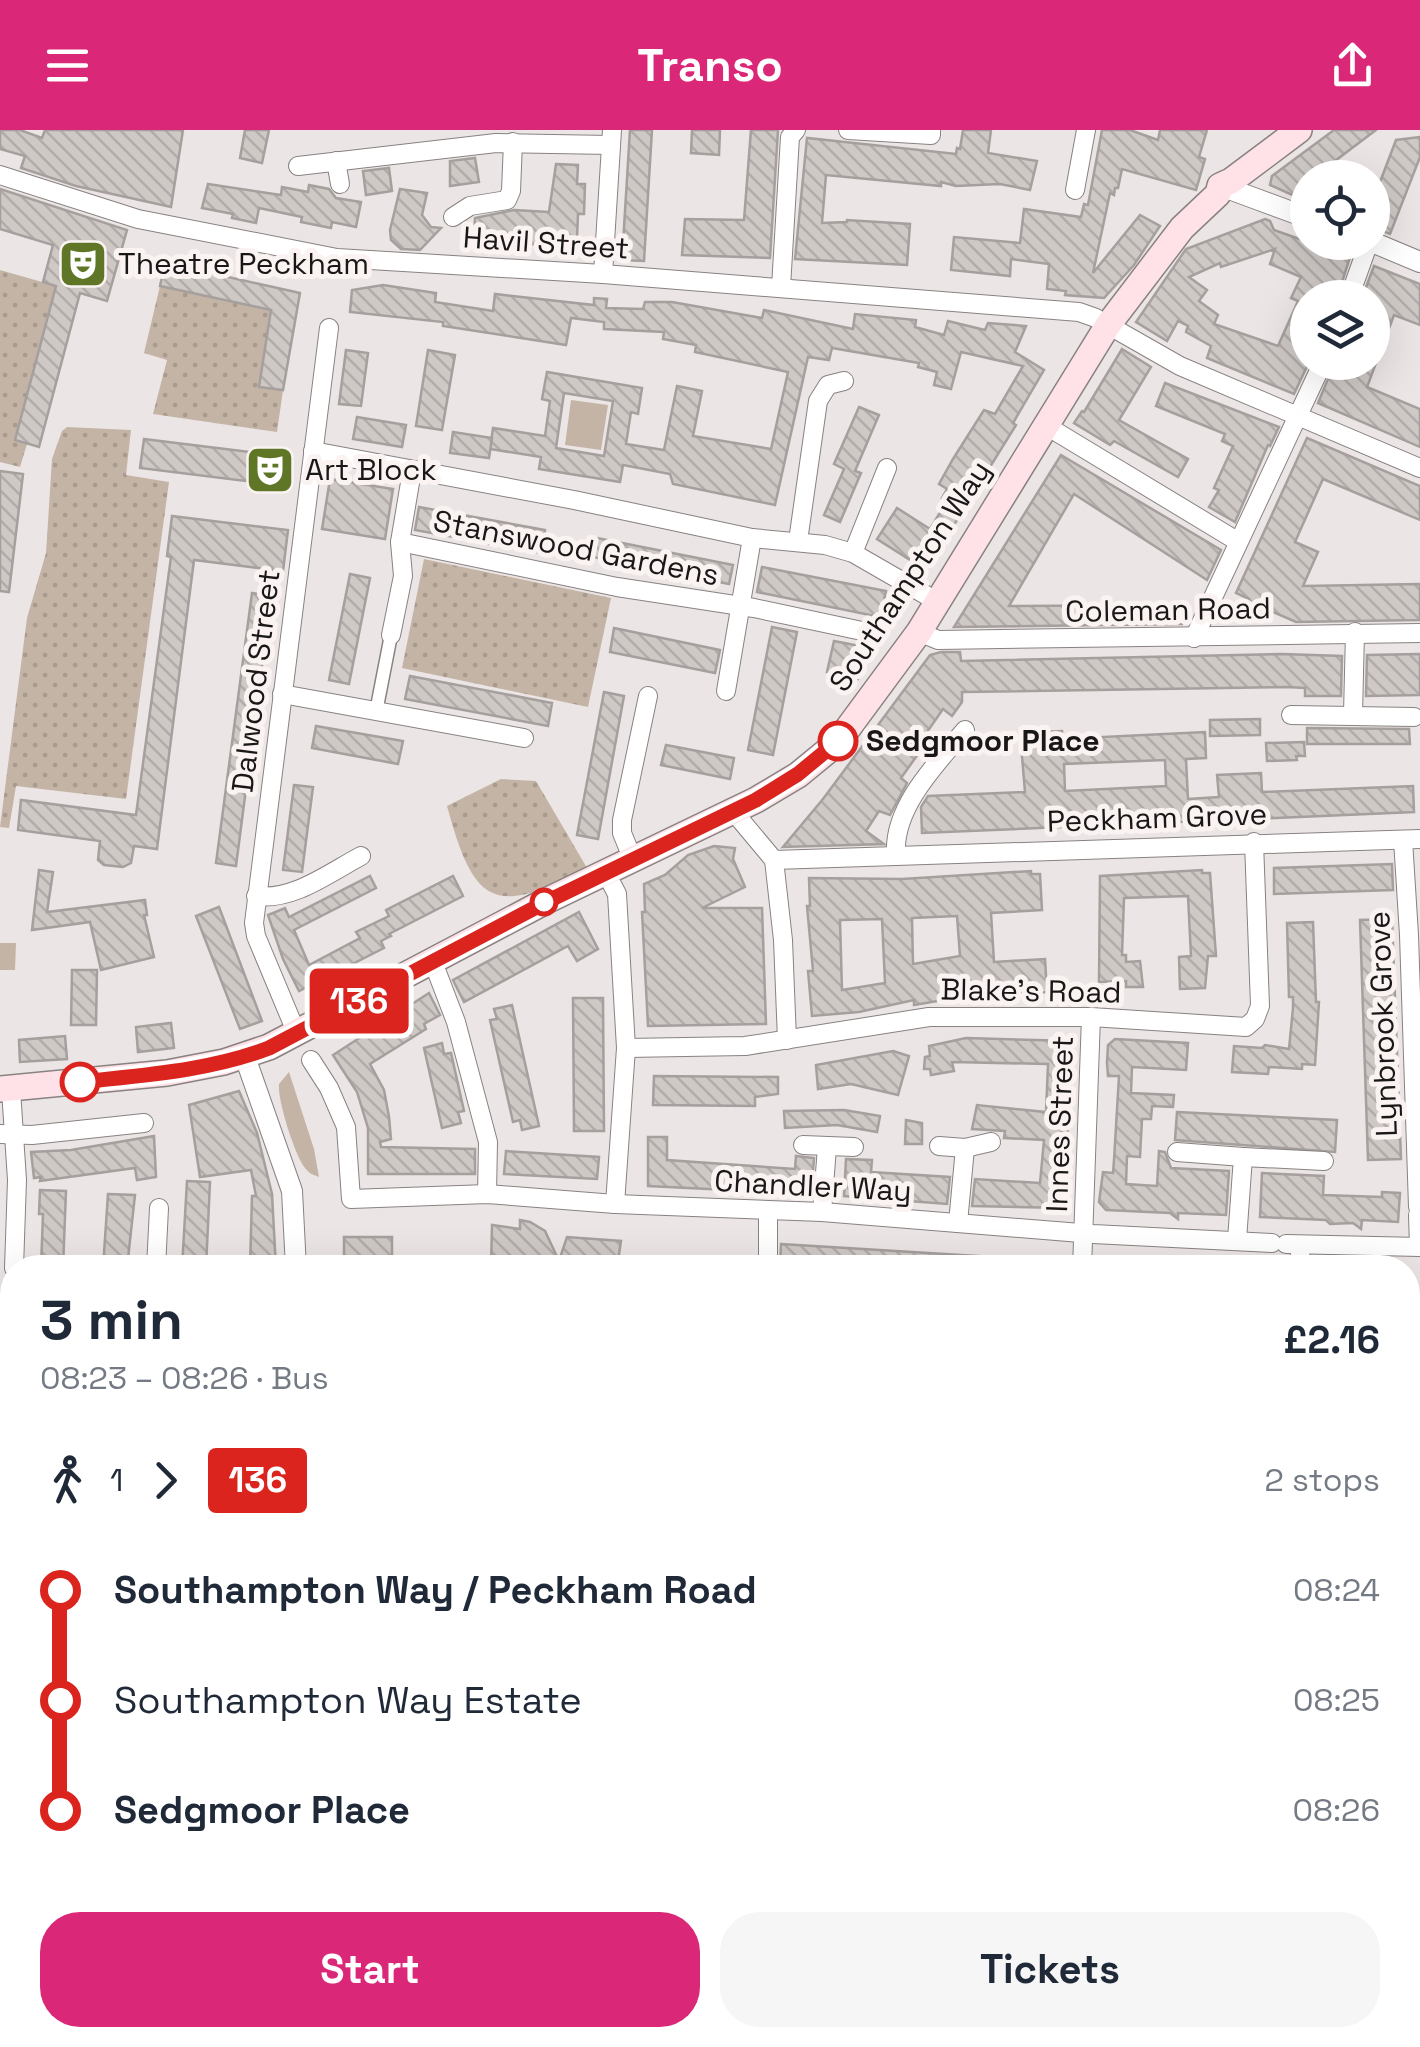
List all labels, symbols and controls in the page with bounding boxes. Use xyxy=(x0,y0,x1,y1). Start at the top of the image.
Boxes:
text: Transo xyxy=(637,37,783,94)
icon: menu xyxy=(40,38,95,93)
icon: share xyxy=(1325,38,1380,93)
map controls xyxy=(1290,160,1390,380)
button: locate xyxy=(1290,160,1390,260)
street label: Havil Street xyxy=(462,217,630,268)
theatre icon: Theatre Peckham xyxy=(57,238,109,290)
place label: Theatre Peckham xyxy=(118,244,369,283)
button: layers xyxy=(1290,280,1390,380)
theatre icon: Art Block xyxy=(244,444,296,496)
place label: Art Block xyxy=(305,450,437,489)
street label: Southampton Way xyxy=(820,453,999,699)
street label: Stanswood Gardens xyxy=(430,501,722,594)
street label: Dalwood Street xyxy=(222,567,289,794)
street label: Coleman Road xyxy=(1065,588,1271,631)
place label: Sedgmoor Place xyxy=(866,721,1100,760)
marker: Sedgmoor Place xyxy=(819,722,857,760)
street label: Peckham Grove xyxy=(1046,794,1268,841)
unlabelled marker xyxy=(531,889,557,915)
street label: Lynbrook Grove xyxy=(1359,910,1406,1138)
line badge: 136 xyxy=(302,968,416,1034)
street label: Blake's Road xyxy=(940,969,1122,1012)
text: 136 xyxy=(330,979,388,1023)
street label: Innes Street xyxy=(1037,1035,1082,1213)
unlabelled marker xyxy=(61,1063,99,1101)
street label: Chandler Way xyxy=(713,1161,913,1210)
text: 3 min xyxy=(40,1285,183,1355)
text: £2.16 xyxy=(1283,1316,1380,1364)
text: 08:23 – 08:26 · Bus xyxy=(40,1358,329,1398)
icon: walk xyxy=(40,1453,95,1508)
icon: forward xyxy=(138,1453,193,1508)
text: 136 xyxy=(228,1458,287,1502)
text: 1 xyxy=(110,1460,123,1500)
text: 2 stops xyxy=(1265,1460,1380,1500)
text: Southampton Way / Peckham Road xyxy=(114,1566,757,1614)
text: 08:24 xyxy=(1293,1570,1380,1610)
text: Southampton Way Estate xyxy=(114,1676,582,1724)
text: 08:25 xyxy=(1293,1680,1380,1720)
text: Sedgmoor Place xyxy=(114,1786,410,1834)
text: 08:26 xyxy=(1293,1790,1380,1830)
button: Start xyxy=(40,1912,700,2027)
button: Tickets xyxy=(720,1912,1380,2027)

